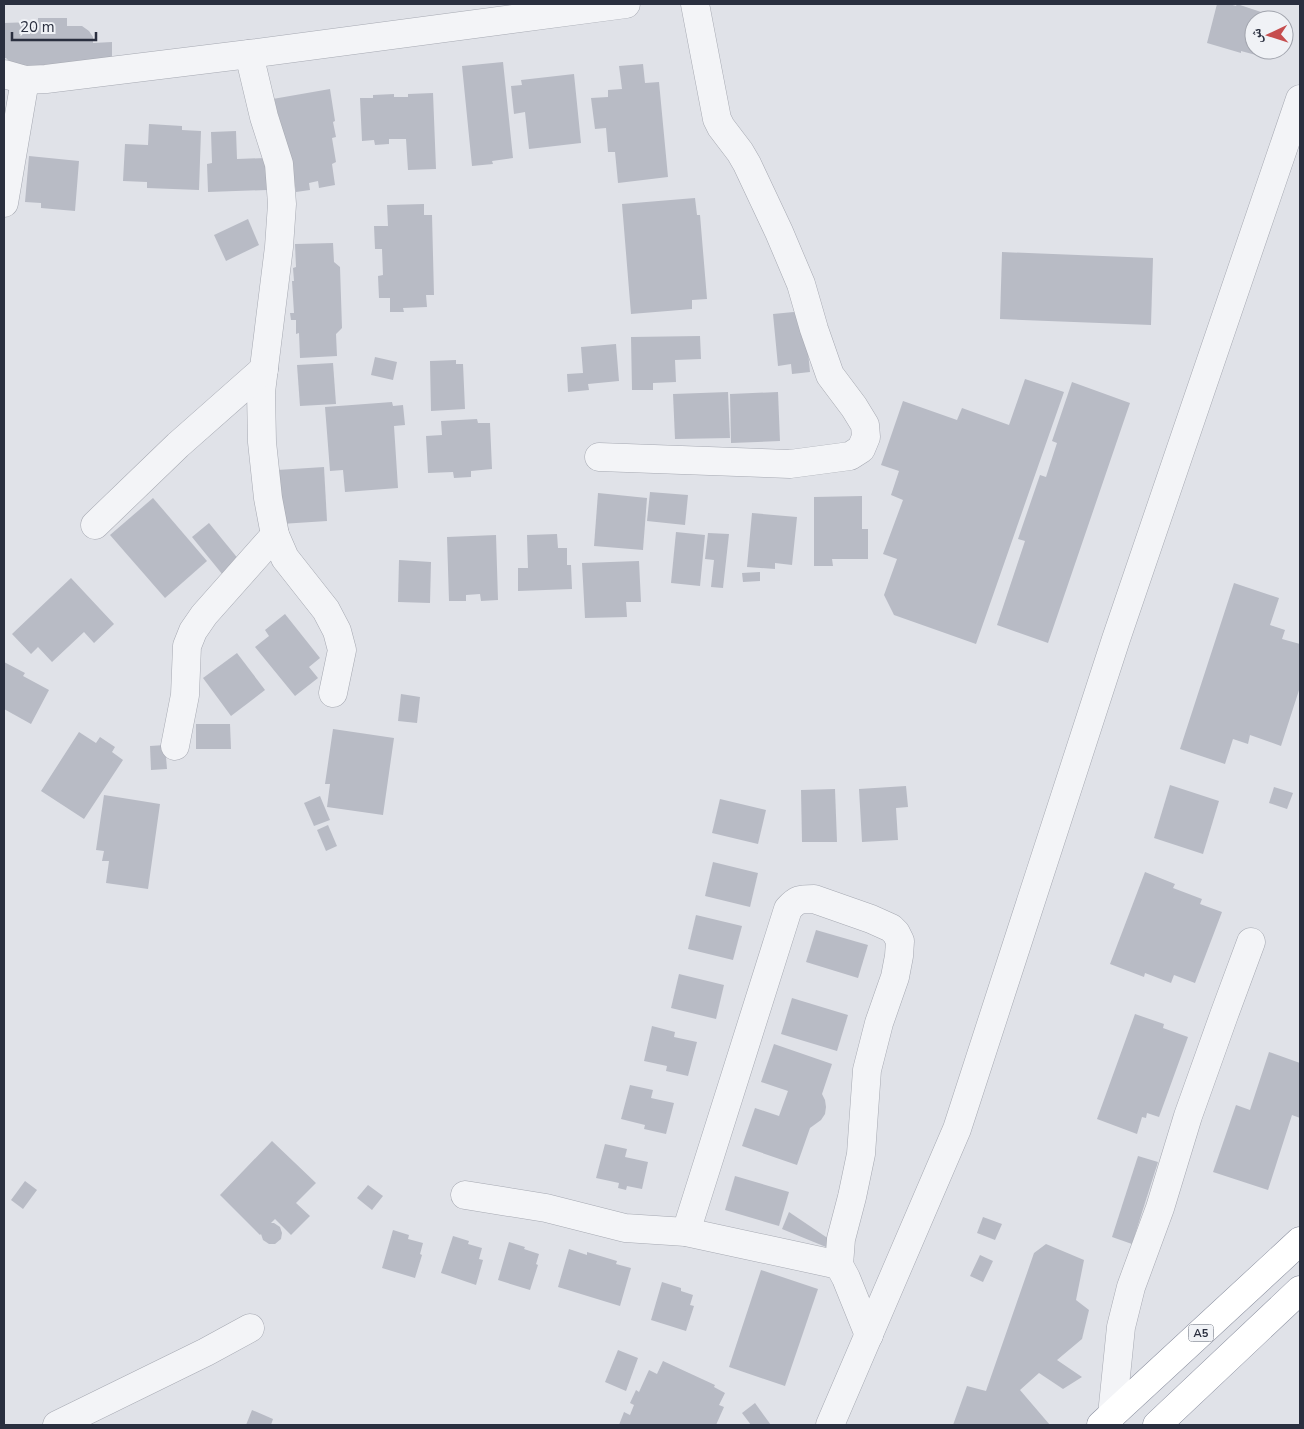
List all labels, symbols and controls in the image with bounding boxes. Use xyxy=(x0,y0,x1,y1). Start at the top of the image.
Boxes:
scale bar xyxy=(12,10,96,42)
north arrow xyxy=(1244,10,1294,60)
text: 20 m xyxy=(20,17,55,37)
text: ش xyxy=(1247,28,1267,44)
road number: A5 xyxy=(1188,1325,1214,1342)

